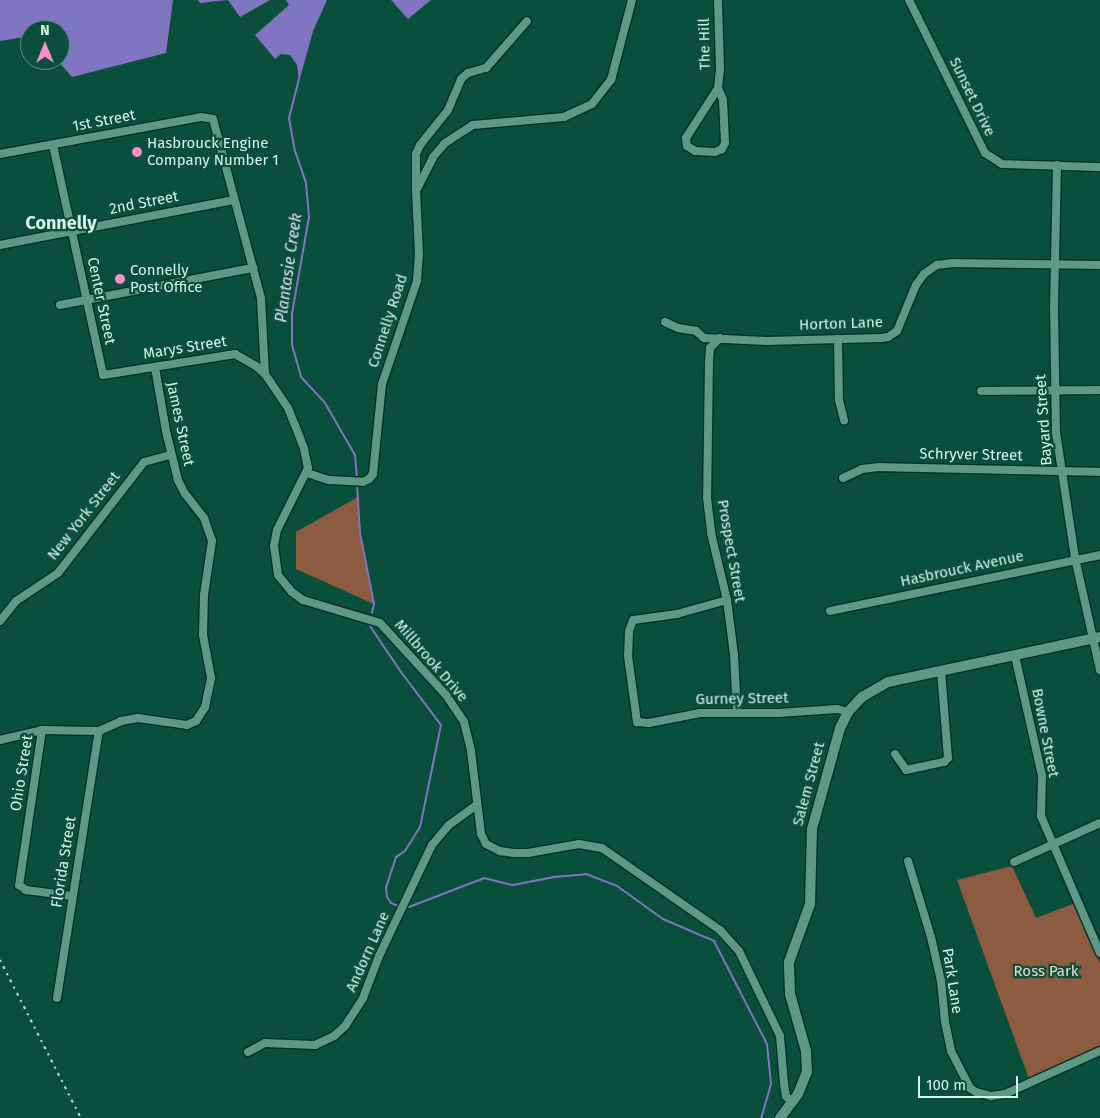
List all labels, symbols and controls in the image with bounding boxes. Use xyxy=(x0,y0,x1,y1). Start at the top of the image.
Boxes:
street label: The Hill xyxy=(696,18,714,70)
north arrow xyxy=(20,20,70,70)
text: N xyxy=(40,22,50,39)
street label: Sunset Drive xyxy=(945,55,999,139)
street label: 1st Street xyxy=(71,106,137,136)
place label: Hasbrouck Engine Company Number 1 xyxy=(147,134,279,169)
marker: Hasbrouck Engine Company Number 1 xyxy=(131,146,143,158)
street label: 2nd Street xyxy=(108,188,180,218)
district label: Connelly xyxy=(25,212,97,234)
water label: Plantasie Creek xyxy=(272,212,306,324)
street label: Center Street xyxy=(83,256,119,346)
place label: Connelly Post Office xyxy=(130,261,202,296)
street label: Connelly Road xyxy=(364,272,412,370)
marker: Connelly Post Office xyxy=(114,273,126,285)
street label: Horton Lane xyxy=(799,314,883,334)
street label: Marys Street xyxy=(142,332,228,364)
street label: Bayard Street xyxy=(1032,374,1056,466)
street label: James Street xyxy=(162,380,198,468)
street label: Schryver Street xyxy=(919,445,1023,465)
street label: New York Street xyxy=(44,468,124,564)
street label: Prospect Street xyxy=(713,498,749,604)
street label: Hasbrouck Avenue xyxy=(899,547,1025,591)
street label: Millbrook Drive xyxy=(390,616,472,706)
street label: Bowne Street xyxy=(1028,687,1062,779)
street label: Gurney Street xyxy=(695,689,789,709)
street label: Ohio Street xyxy=(7,734,37,812)
street label: Salem Street xyxy=(789,740,829,828)
street label: Florida Street xyxy=(48,815,80,909)
street label: Andorn Lane xyxy=(342,909,394,995)
street label: Park Lane xyxy=(938,947,966,1015)
park label: Ross Park xyxy=(1014,963,1078,981)
scale bar xyxy=(920,1066,1020,1098)
text: 100 m xyxy=(926,1076,966,1094)

